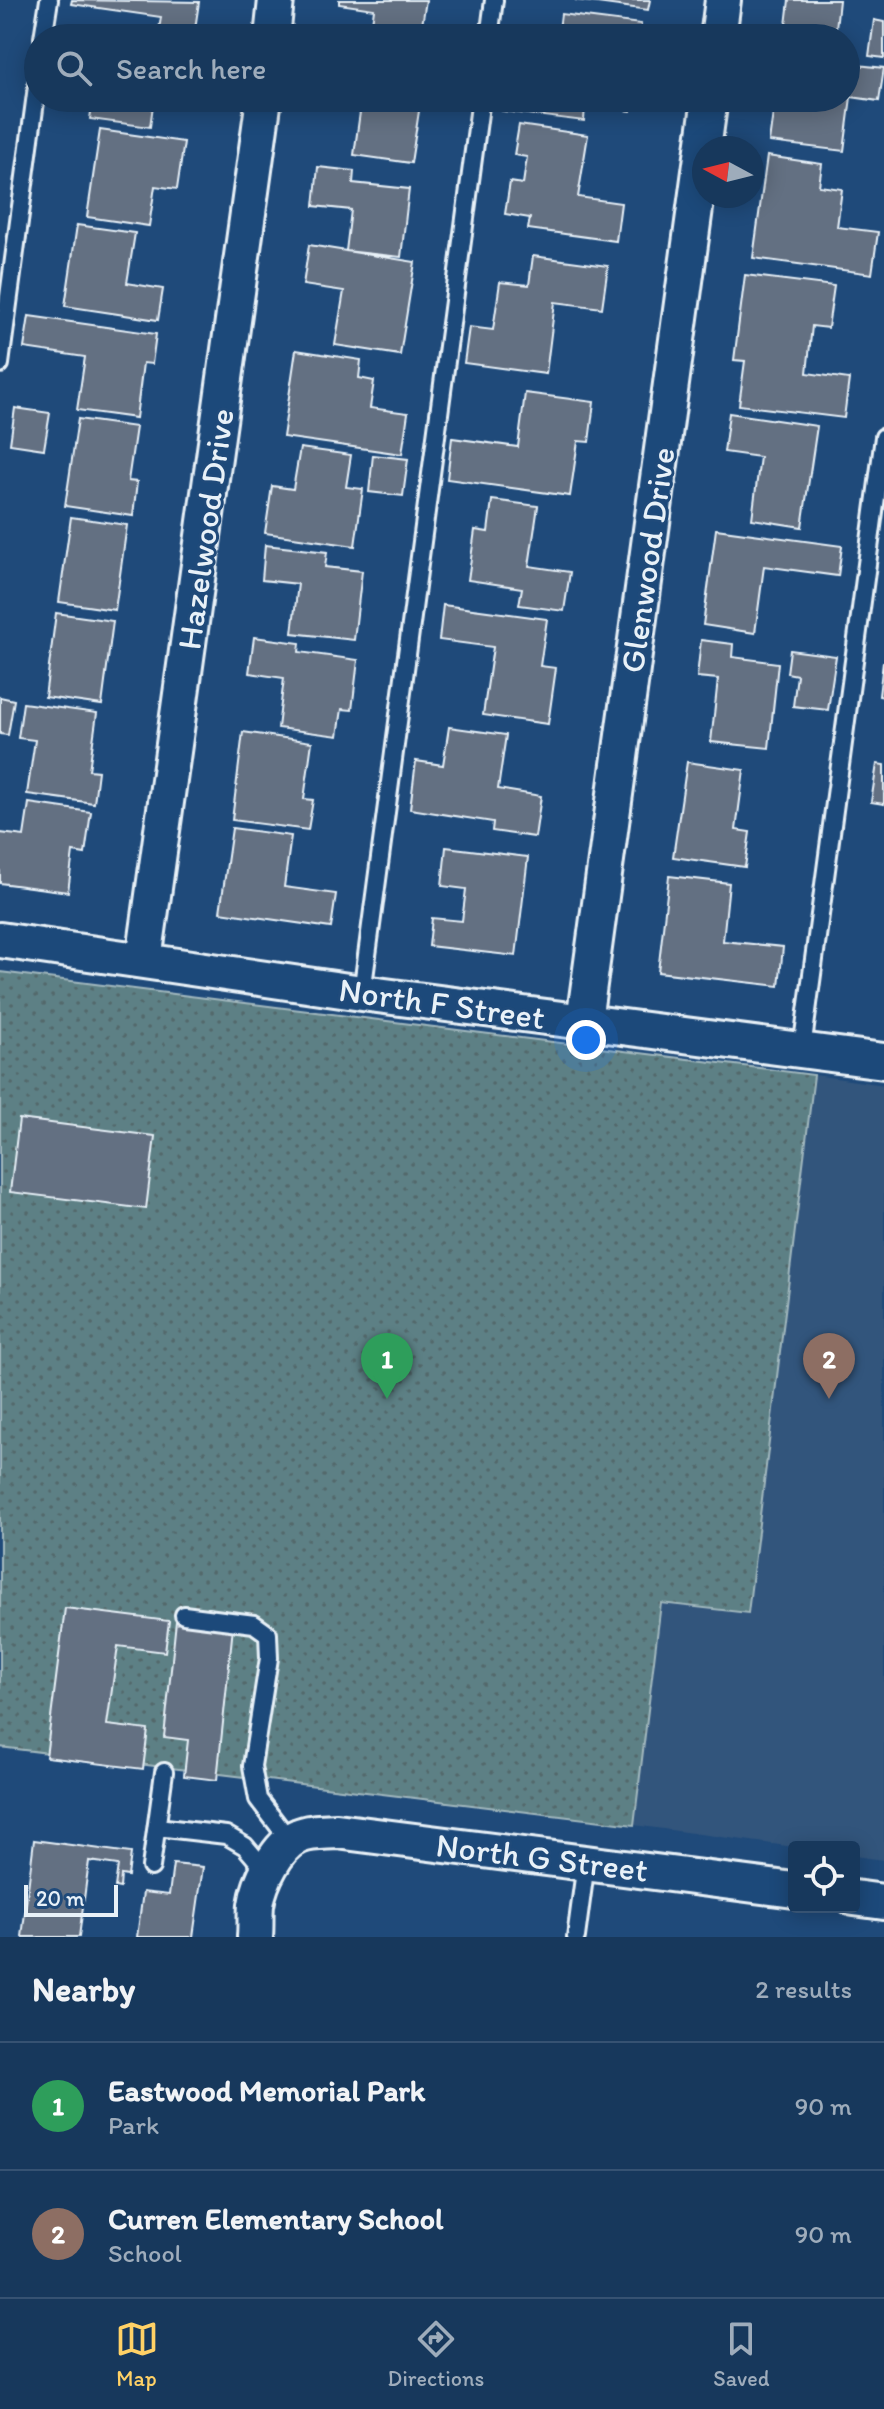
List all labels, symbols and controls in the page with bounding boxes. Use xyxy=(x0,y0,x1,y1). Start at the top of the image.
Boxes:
search box xyxy=(24,24,860,112)
icon: search xyxy=(52,46,96,90)
text: Search here xyxy=(116,50,266,87)
north arrow xyxy=(692,136,764,208)
street label: Hazelwood Drive xyxy=(168,406,243,652)
street label: Glenwood Drive xyxy=(611,445,684,676)
street label: North F Street xyxy=(336,969,547,1038)
your location xyxy=(566,1020,606,1060)
pin: 1 xyxy=(361,1333,413,1399)
pin: 2 xyxy=(803,1333,855,1399)
street label: North G Street xyxy=(434,1824,650,1891)
map controls xyxy=(788,1841,860,1913)
button: locate xyxy=(788,1841,860,1913)
scale bar xyxy=(24,1881,118,1917)
text: 20 m xyxy=(36,1885,85,1912)
text: Nearby xyxy=(32,1969,135,2010)
text: 2 results xyxy=(755,1973,852,2005)
text: Eastwood Memorial Park xyxy=(108,2072,425,2109)
text: 1 xyxy=(52,2090,64,2122)
text: 90 m xyxy=(795,2090,852,2122)
text: Park xyxy=(108,2109,159,2141)
text: Curren Elementary School xyxy=(108,2200,443,2237)
text: 2 xyxy=(51,2218,65,2250)
text: 90 m xyxy=(795,2218,852,2250)
text: School xyxy=(108,2237,182,2269)
tab: Map xyxy=(115,2317,159,2392)
tab: Directions xyxy=(388,2317,484,2392)
tab: Saved xyxy=(713,2317,769,2392)

